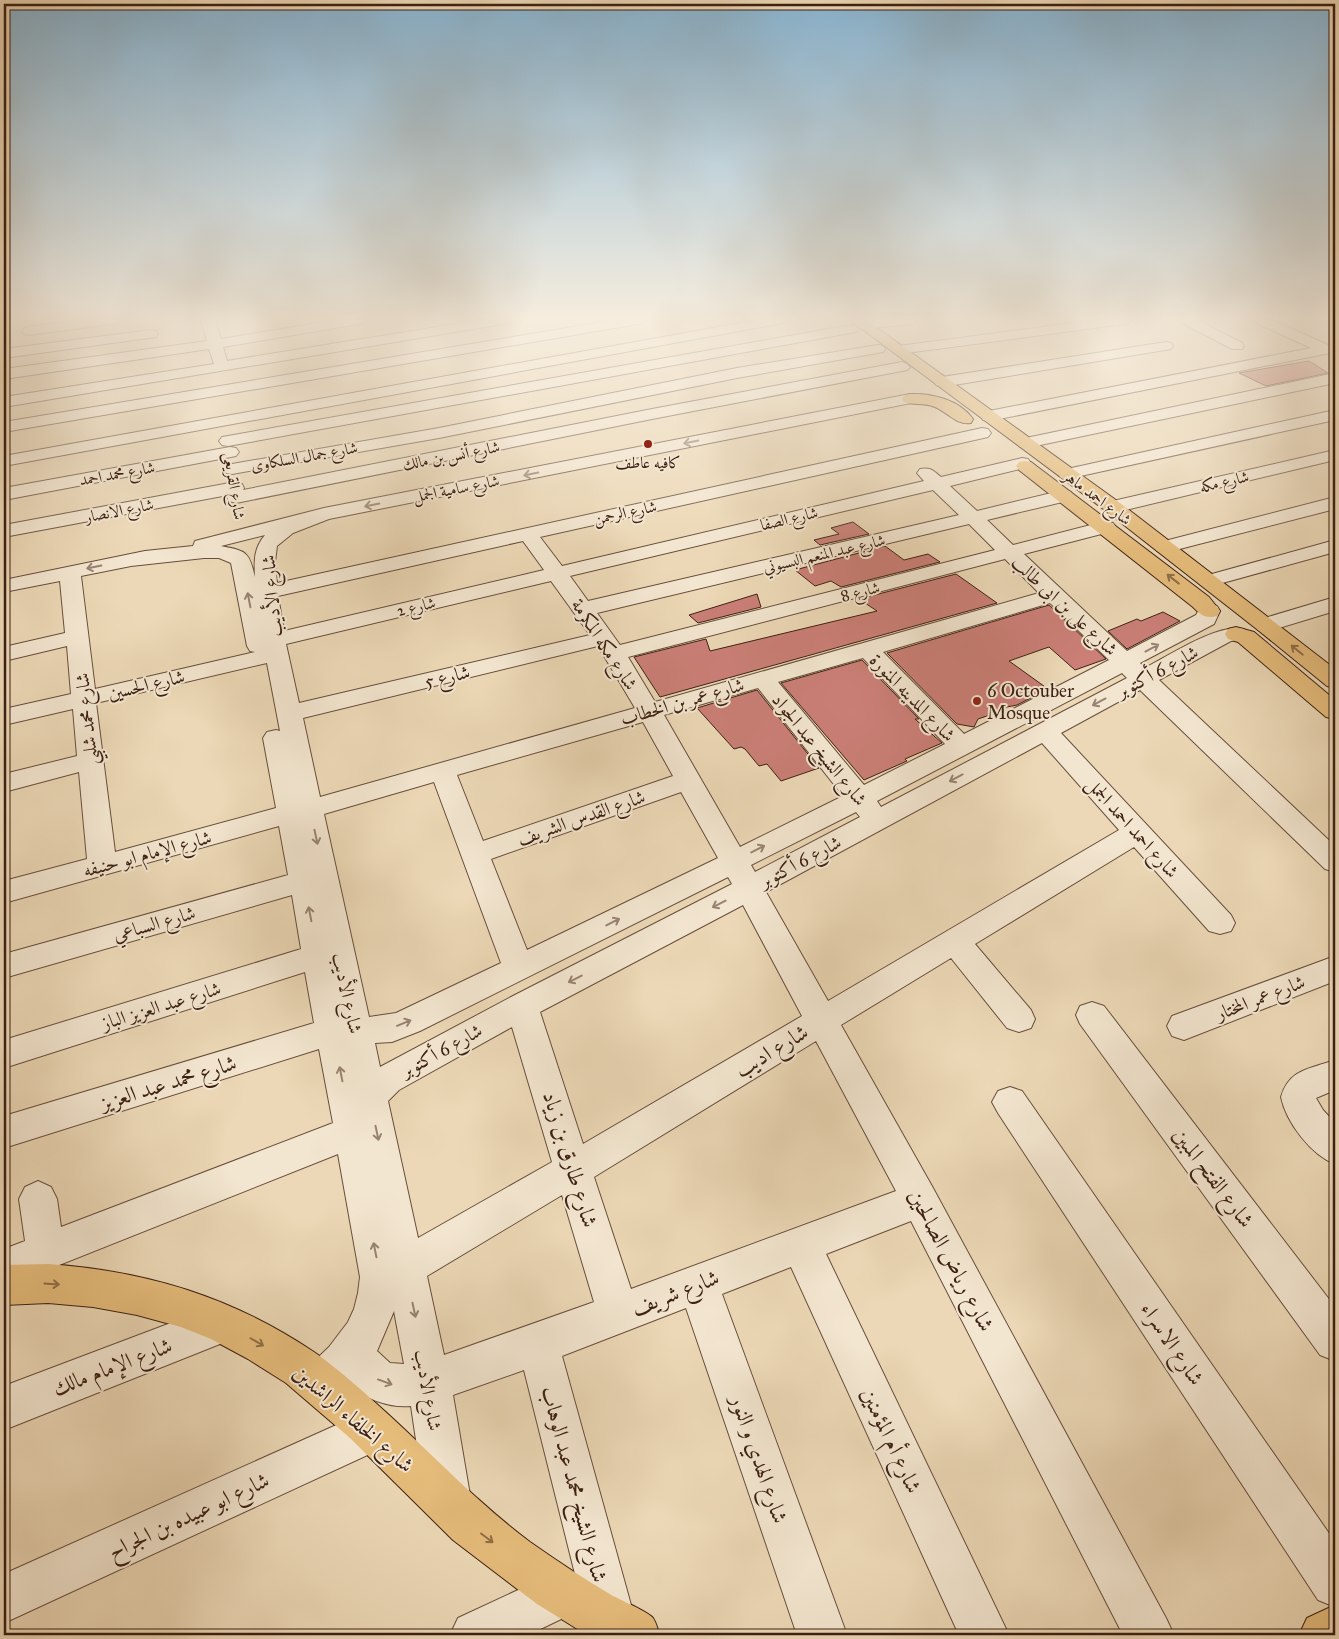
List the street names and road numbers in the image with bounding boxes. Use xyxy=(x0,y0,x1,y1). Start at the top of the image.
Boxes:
street label: شارع أنس بن مالك xyxy=(400,435,502,478)
street label: شارع جمال السلكاوى xyxy=(249,438,360,479)
street label: شارع القريعى xyxy=(216,451,249,522)
street label: شارع محمد احمد xyxy=(78,457,157,493)
street label: شارع احمد ماهر xyxy=(1056,465,1135,532)
street label: شارع مكه xyxy=(1198,467,1252,500)
street label: شارع سامية الجمل xyxy=(411,471,502,510)
street label: شارع الانصار xyxy=(81,495,156,531)
street label: شارع الرحمن xyxy=(592,497,659,532)
street label: شارع الصفا xyxy=(758,503,821,538)
street label: شارع عبد المنعم البسيوني xyxy=(761,530,888,583)
street label: شارع على بن ابى طالب xyxy=(1004,550,1123,663)
street label: شارع الأديب xyxy=(254,554,291,638)
street label: شارع 8 xyxy=(839,577,883,609)
street label: شارع 2 xyxy=(395,593,438,624)
street label: شارع مكه المكرمة xyxy=(563,594,643,696)
street label: شارع 6 أكتوبر xyxy=(1110,639,1204,707)
street label: شارع المدينه المنورة xyxy=(862,648,960,749)
street label: شارع 5 xyxy=(422,660,473,697)
street label: شارع الحسين xyxy=(105,664,188,708)
street label: شارع محمد شلبي xyxy=(70,671,110,766)
street label: شارع عمر بن الخطاب xyxy=(617,673,748,734)
street label: شارع الشيخ عبد الجواد xyxy=(763,688,872,814)
street label: شارع احمد احمد الجمل xyxy=(1078,772,1184,885)
street label: شارع القدس الشريف xyxy=(514,785,649,854)
street label: شارع الإمام ابو حنيفه xyxy=(80,825,215,887)
street label: شارع 6 أكتوبر xyxy=(753,829,847,897)
street label: شارع السباعي xyxy=(110,901,199,950)
street label: شارع الأديب xyxy=(324,950,369,1037)
street label: شارع عمر المختار xyxy=(1210,970,1310,1029)
street label: شارع عبد العزيز الباز xyxy=(97,976,225,1039)
street label: شارع 6 أكتوبر xyxy=(394,1018,488,1087)
street label: شارع اديب xyxy=(730,1018,816,1087)
street label: شارع محمد عبد العزيز xyxy=(95,1049,241,1121)
street label: شارع طارق بن زياد xyxy=(532,1088,604,1232)
street label: شارع الفتح المبين xyxy=(1162,1122,1260,1236)
street label: شارع رياض الصالحين xyxy=(898,1185,1000,1338)
street label: شارع شريف xyxy=(628,1263,725,1326)
street label: شارع الاسراء xyxy=(1131,1296,1210,1393)
street label: شارع الإمام مالك xyxy=(49,1331,178,1407)
street label: شارع الأديب xyxy=(406,1347,449,1433)
street label: شارع الخلفاء الراشدين xyxy=(284,1358,420,1482)
street label: شارع أم المؤمنين xyxy=(850,1382,930,1500)
street label: شارع الشيخ محمد عبد الوهاب xyxy=(530,1383,614,1587)
street label: شارع الهدي و النور xyxy=(720,1390,794,1528)
street label: شارع ابو عبيده بن الجراح xyxy=(103,1466,276,1570)

